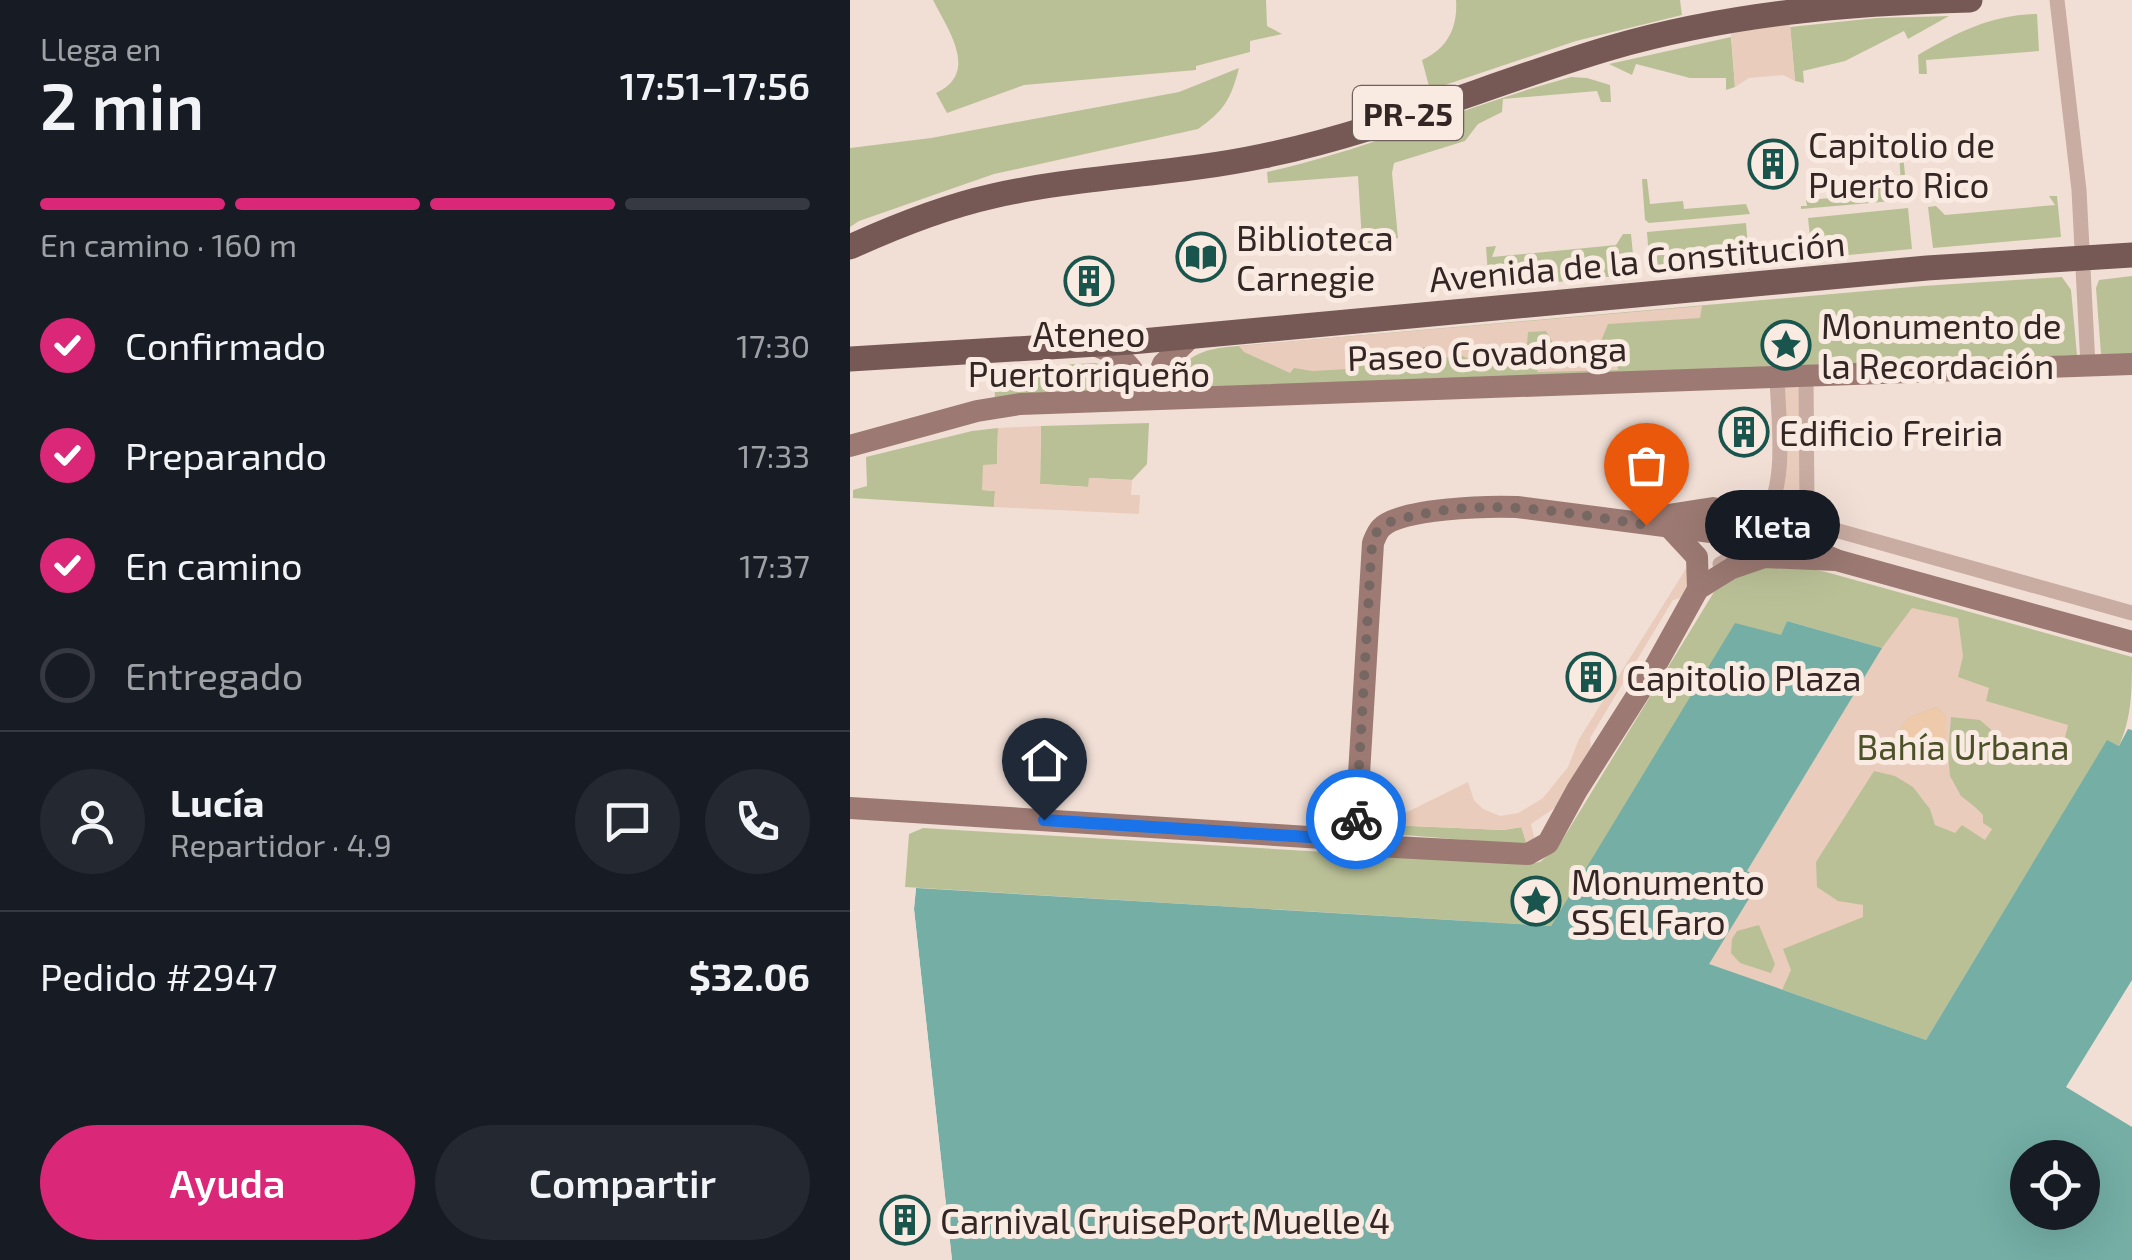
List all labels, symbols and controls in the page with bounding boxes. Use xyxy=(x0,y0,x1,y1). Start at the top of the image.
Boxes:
text: Llega en xyxy=(40,29,161,67)
text: 17:51–17:56 xyxy=(620,62,810,108)
text: 2 min xyxy=(40,65,204,143)
road number: PR-25 xyxy=(1353,86,1463,140)
place label: Capitolio de Puerto Rico xyxy=(1808,123,1995,205)
building icon: Capitolio de Puerto Rico xyxy=(1747,138,1799,190)
place label: Biblioteca Carnegie xyxy=(1236,216,1394,298)
street label: Avenida de la Constitución xyxy=(1427,221,1847,299)
text: En camino · 160 m xyxy=(40,225,297,263)
library icon: Biblioteca Carnegie xyxy=(1175,231,1227,283)
building icon: Ateneo Puertorriqueño xyxy=(1063,255,1115,307)
place label: Monumento de la Recordación xyxy=(1821,304,2062,386)
place label: Ateneo Puertorriqueño xyxy=(968,312,1210,394)
icon: check xyxy=(40,318,95,373)
place icon: Monumento de la Recordación xyxy=(1760,319,1812,371)
text: Confirmado xyxy=(125,322,326,368)
text: 17:30 xyxy=(736,326,810,364)
street label: Paseo Covadonga xyxy=(1346,326,1628,378)
building icon: Edificio Freiria xyxy=(1718,406,1770,458)
place label: Edificio Freiria xyxy=(1779,411,2003,453)
pin xyxy=(1604,423,1689,526)
icon: check xyxy=(40,428,95,483)
text: Preparando xyxy=(125,432,327,478)
text: 17:33 xyxy=(738,436,810,474)
icon: bag xyxy=(1619,438,1674,493)
callout: Kleta xyxy=(1706,490,1841,560)
text: Kleta xyxy=(1733,506,1812,544)
icon: check xyxy=(40,538,95,593)
text: En camino xyxy=(125,542,303,588)
text: 17:37 xyxy=(739,546,810,584)
building icon: Capitolio Plaza xyxy=(1565,651,1617,703)
text: Entregado xyxy=(125,652,303,698)
place label: Capitolio Plaza xyxy=(1626,656,1861,698)
pin xyxy=(1002,718,1087,821)
park label: Bahía Urbana xyxy=(1856,725,2070,767)
icon: home xyxy=(1017,733,1072,788)
button: person xyxy=(40,769,145,874)
button: chat xyxy=(575,769,680,874)
button: phone xyxy=(705,769,810,874)
courier xyxy=(1306,769,1406,869)
text: Lucía xyxy=(170,779,264,825)
icon: bike xyxy=(1329,792,1384,847)
text: Repartidor · 4.9 xyxy=(170,825,392,863)
place label: Monumento SS El Faro xyxy=(1571,860,1765,942)
place icon: Monumento SS El Faro xyxy=(1510,875,1562,927)
text: Pedido #2947 xyxy=(40,953,278,999)
text: $32.06 xyxy=(689,953,810,999)
button: Ayuda xyxy=(40,1125,415,1240)
button: Compartir xyxy=(435,1125,810,1240)
map controls xyxy=(2010,1140,2100,1230)
button: locate xyxy=(2010,1140,2100,1230)
building icon: Carnival CruisePort Muelle 4 xyxy=(879,1194,931,1246)
place label: Carnival CruisePort Muelle 4 xyxy=(940,1199,1390,1241)

